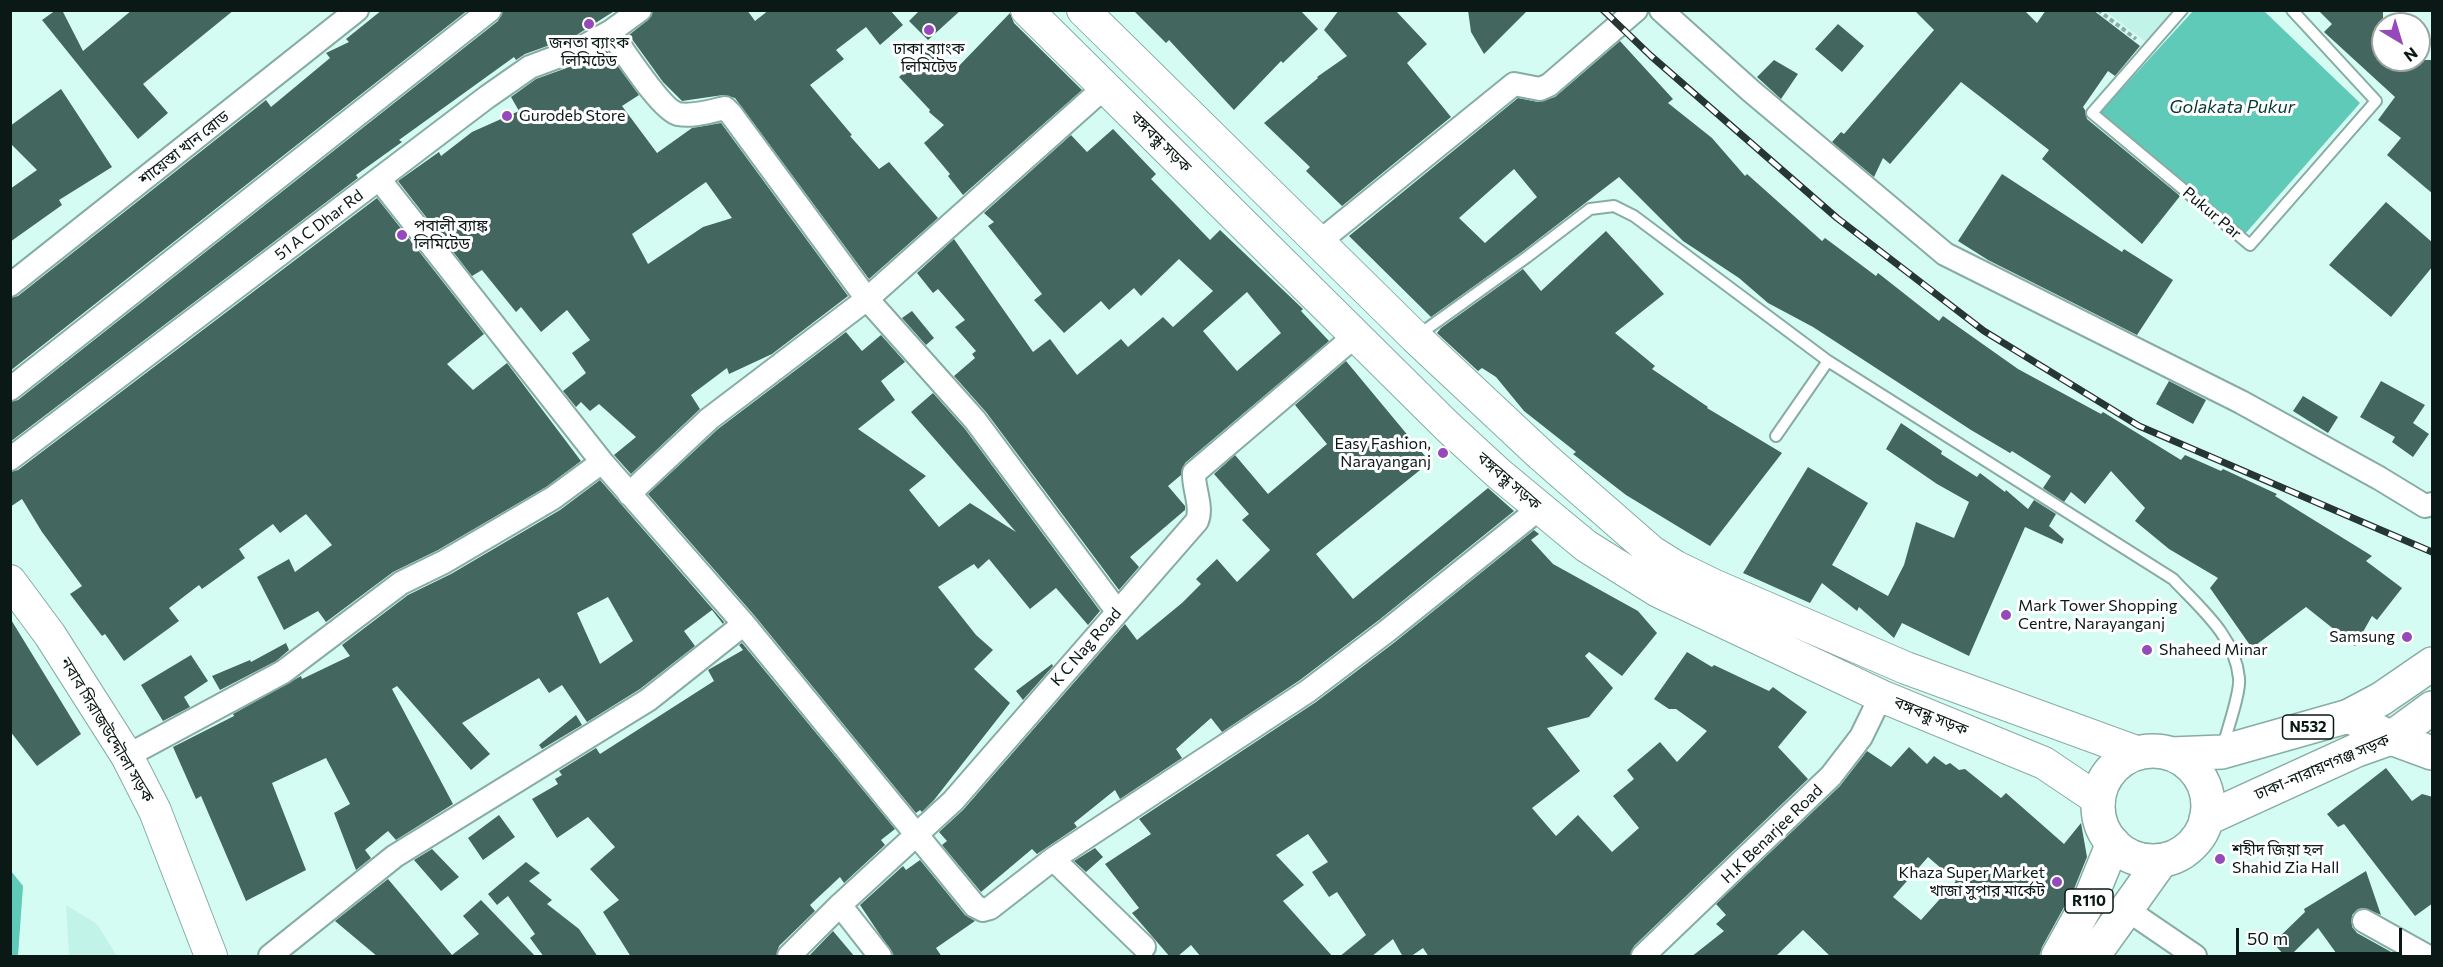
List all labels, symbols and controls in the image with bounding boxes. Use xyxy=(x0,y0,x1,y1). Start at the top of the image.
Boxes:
north arrow xyxy=(2371,12,2431,72)
marker: জনতা ব্যাংক লিমিটেড xyxy=(582,17,596,31)
marker: ঢাকা ব্যাংক লিমিটেড xyxy=(922,23,936,37)
place label: জনতা ব্যাংক লিমিটেড xyxy=(549,33,629,71)
place label: ঢাকা ব্যাংক লিমিটেড xyxy=(893,39,965,77)
text: N xyxy=(2401,44,2422,66)
water label: Golakata Pukur xyxy=(2169,96,2295,118)
place label: Gurodeb Store xyxy=(519,106,625,126)
street label: শায়েস্তা খান রোড xyxy=(135,107,233,189)
street label: বঙ্গবন্ধু সড়ক xyxy=(1127,108,1195,176)
marker: Gurodeb Store xyxy=(500,109,514,123)
street label: Pukur Par xyxy=(2179,183,2245,243)
street label: 51 A C Dhar Rd xyxy=(271,186,367,264)
place label: পূবালী ব্যাঙ্ক লিমিটেড xyxy=(414,216,487,254)
marker: পূবালী ব্যাঙ্ক লিমিটেড xyxy=(395,228,409,242)
place label: Easy Fashion, Narayanganj xyxy=(1334,434,1431,472)
marker: Easy Fashion, Narayanganj xyxy=(1436,446,1450,460)
street label: বঙ্গবন্ধু সড়ক xyxy=(1473,448,1545,514)
place label: Mark Tower Shopping Centre, Narayanganj xyxy=(2018,596,2177,634)
street label: K C Nag Road xyxy=(1047,604,1125,690)
marker: Mark Tower Shopping Centre, Narayanganj xyxy=(1999,608,2013,622)
place label: Samsung xyxy=(2329,627,2395,647)
marker: Samsung xyxy=(2400,630,2414,644)
place label: Shaheed Minar xyxy=(2159,640,2268,660)
marker: Shaheed Minar xyxy=(2140,643,2154,657)
street label: নবাব সিরাজউদ্দৌলা সড়ক xyxy=(56,654,158,806)
street label: বঙ্গবন্ধু সড়ক xyxy=(1891,692,1971,740)
road number: N532 xyxy=(2282,715,2334,739)
street label: ঢাকা-নারায়ণগঞ্জ সড়ক xyxy=(2252,730,2392,804)
street label: H.K Benarjee Road xyxy=(1717,781,1827,887)
place label: শহীদ জিয়া হল Shahid Zia Hall xyxy=(2232,840,2339,878)
marker: শহীদ জিয়া হল Shahid Zia Hall xyxy=(2213,852,2227,866)
place label: Khaza Super Market খাজা সুপার মার্কেট xyxy=(1899,863,2045,901)
marker: Khaza Super Market খাজা সুপার মার্কেট xyxy=(2050,875,2064,889)
road number: R110 xyxy=(2065,889,2113,913)
scale bar xyxy=(2239,916,2406,954)
text: 50 m xyxy=(2247,927,2288,949)

